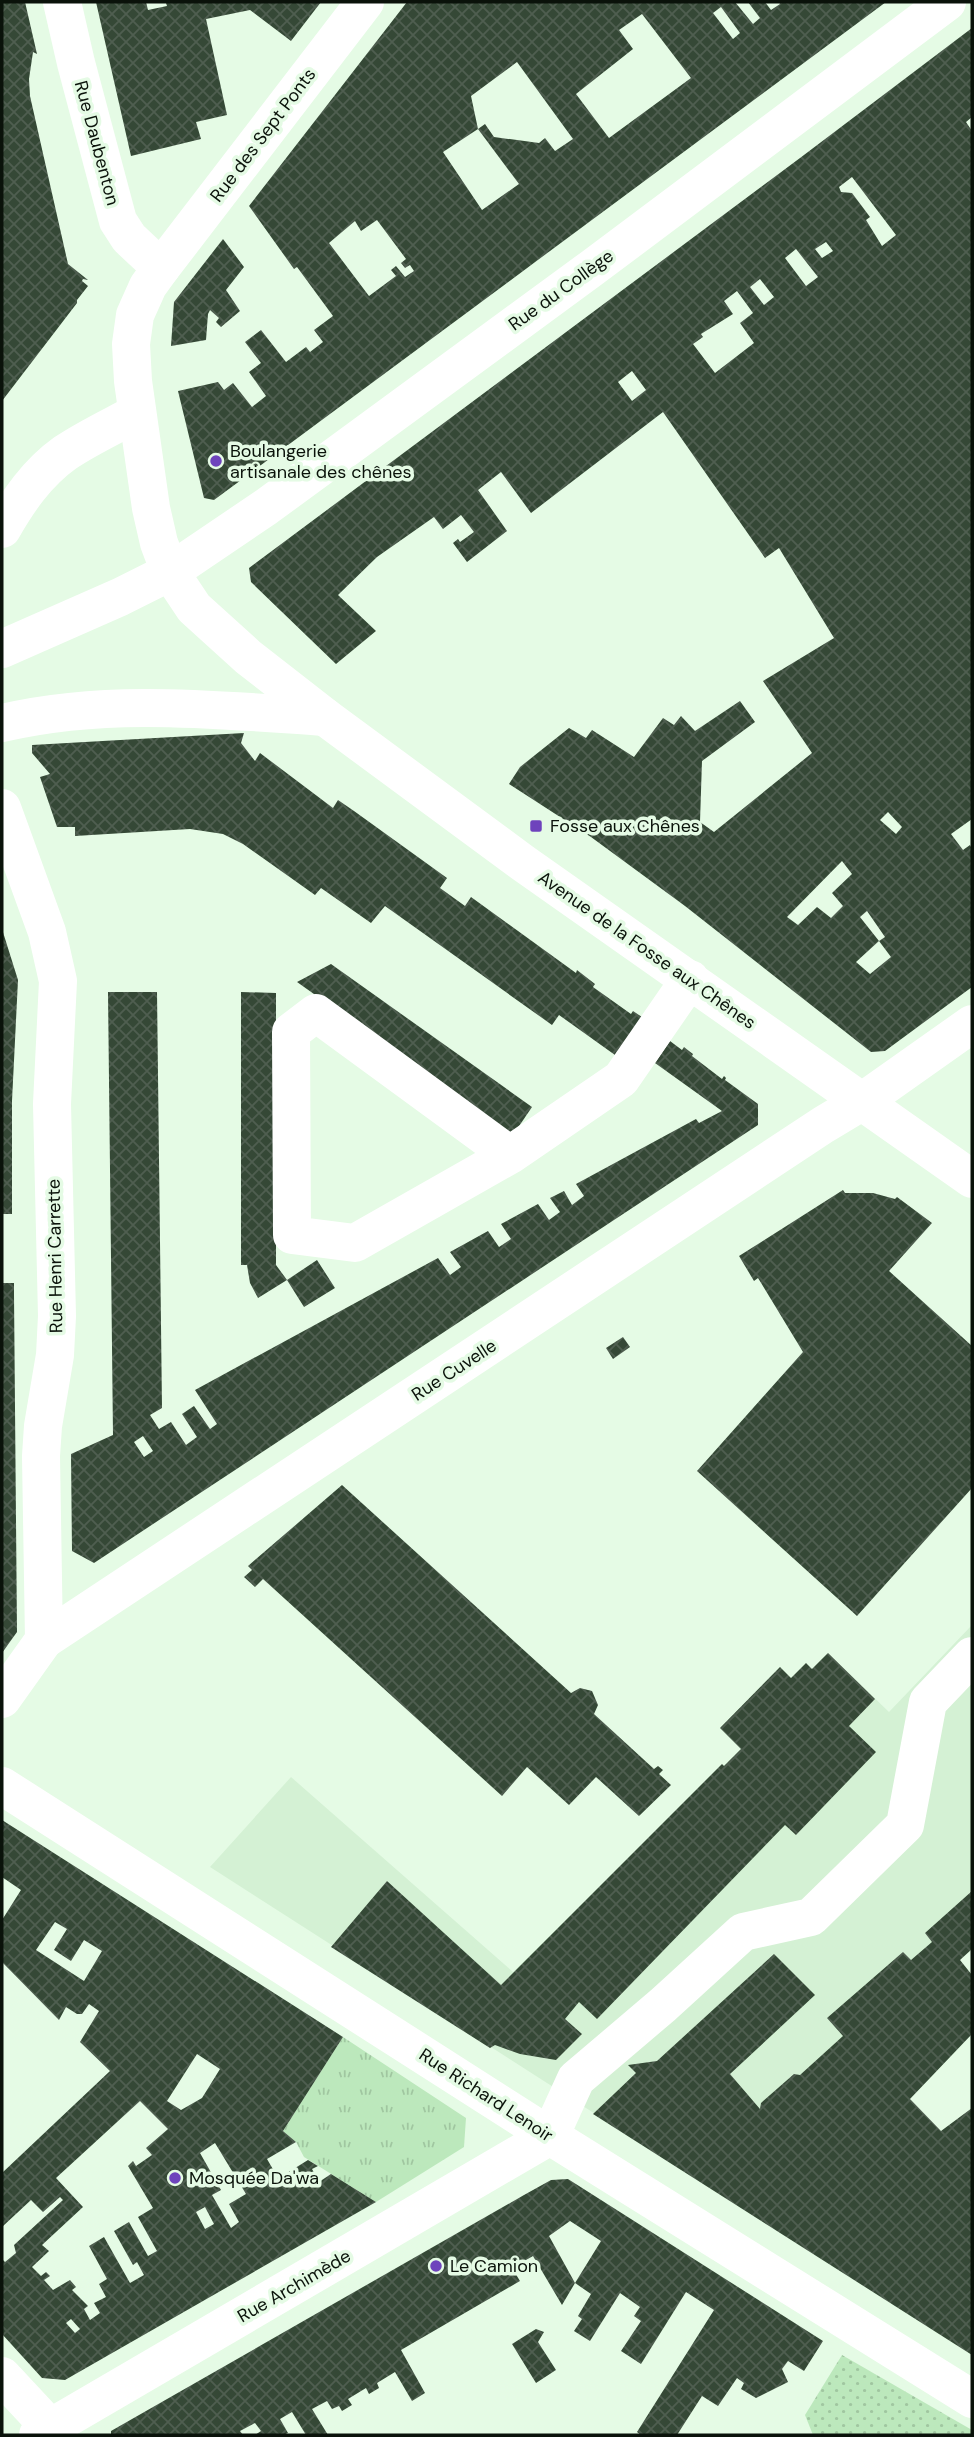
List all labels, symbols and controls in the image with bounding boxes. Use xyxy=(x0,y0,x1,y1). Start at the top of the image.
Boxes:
street label: Rue des Sept Ponts xyxy=(205,63,321,207)
street label: Rue Daubenton xyxy=(69,78,125,208)
street label: Rue du Collège xyxy=(504,244,618,336)
place label: Boulangerie artisanale des chênes xyxy=(230,439,412,484)
marker: Boulangerie artisanale des chênes xyxy=(208,453,224,469)
place label: Fosse aux Chênes xyxy=(550,814,700,838)
marker: Fosse aux Chênes xyxy=(528,818,544,834)
street label: Avenue de la Fosse aux Chênes xyxy=(533,865,761,1035)
street label: Rue Henri Carrette xyxy=(42,1179,68,1333)
street label: Rue Cuvelle xyxy=(407,1334,501,1406)
street label: Rue Richard Lenoir xyxy=(414,2043,558,2148)
place label: Mosquée Da'wa xyxy=(189,2166,319,2190)
marker: Mosquée Da'wa xyxy=(167,2170,183,2186)
street label: Rue Archimède xyxy=(233,2244,355,2328)
place label: Le Camion xyxy=(450,2254,538,2278)
marker: Le Camion xyxy=(428,2258,444,2274)

